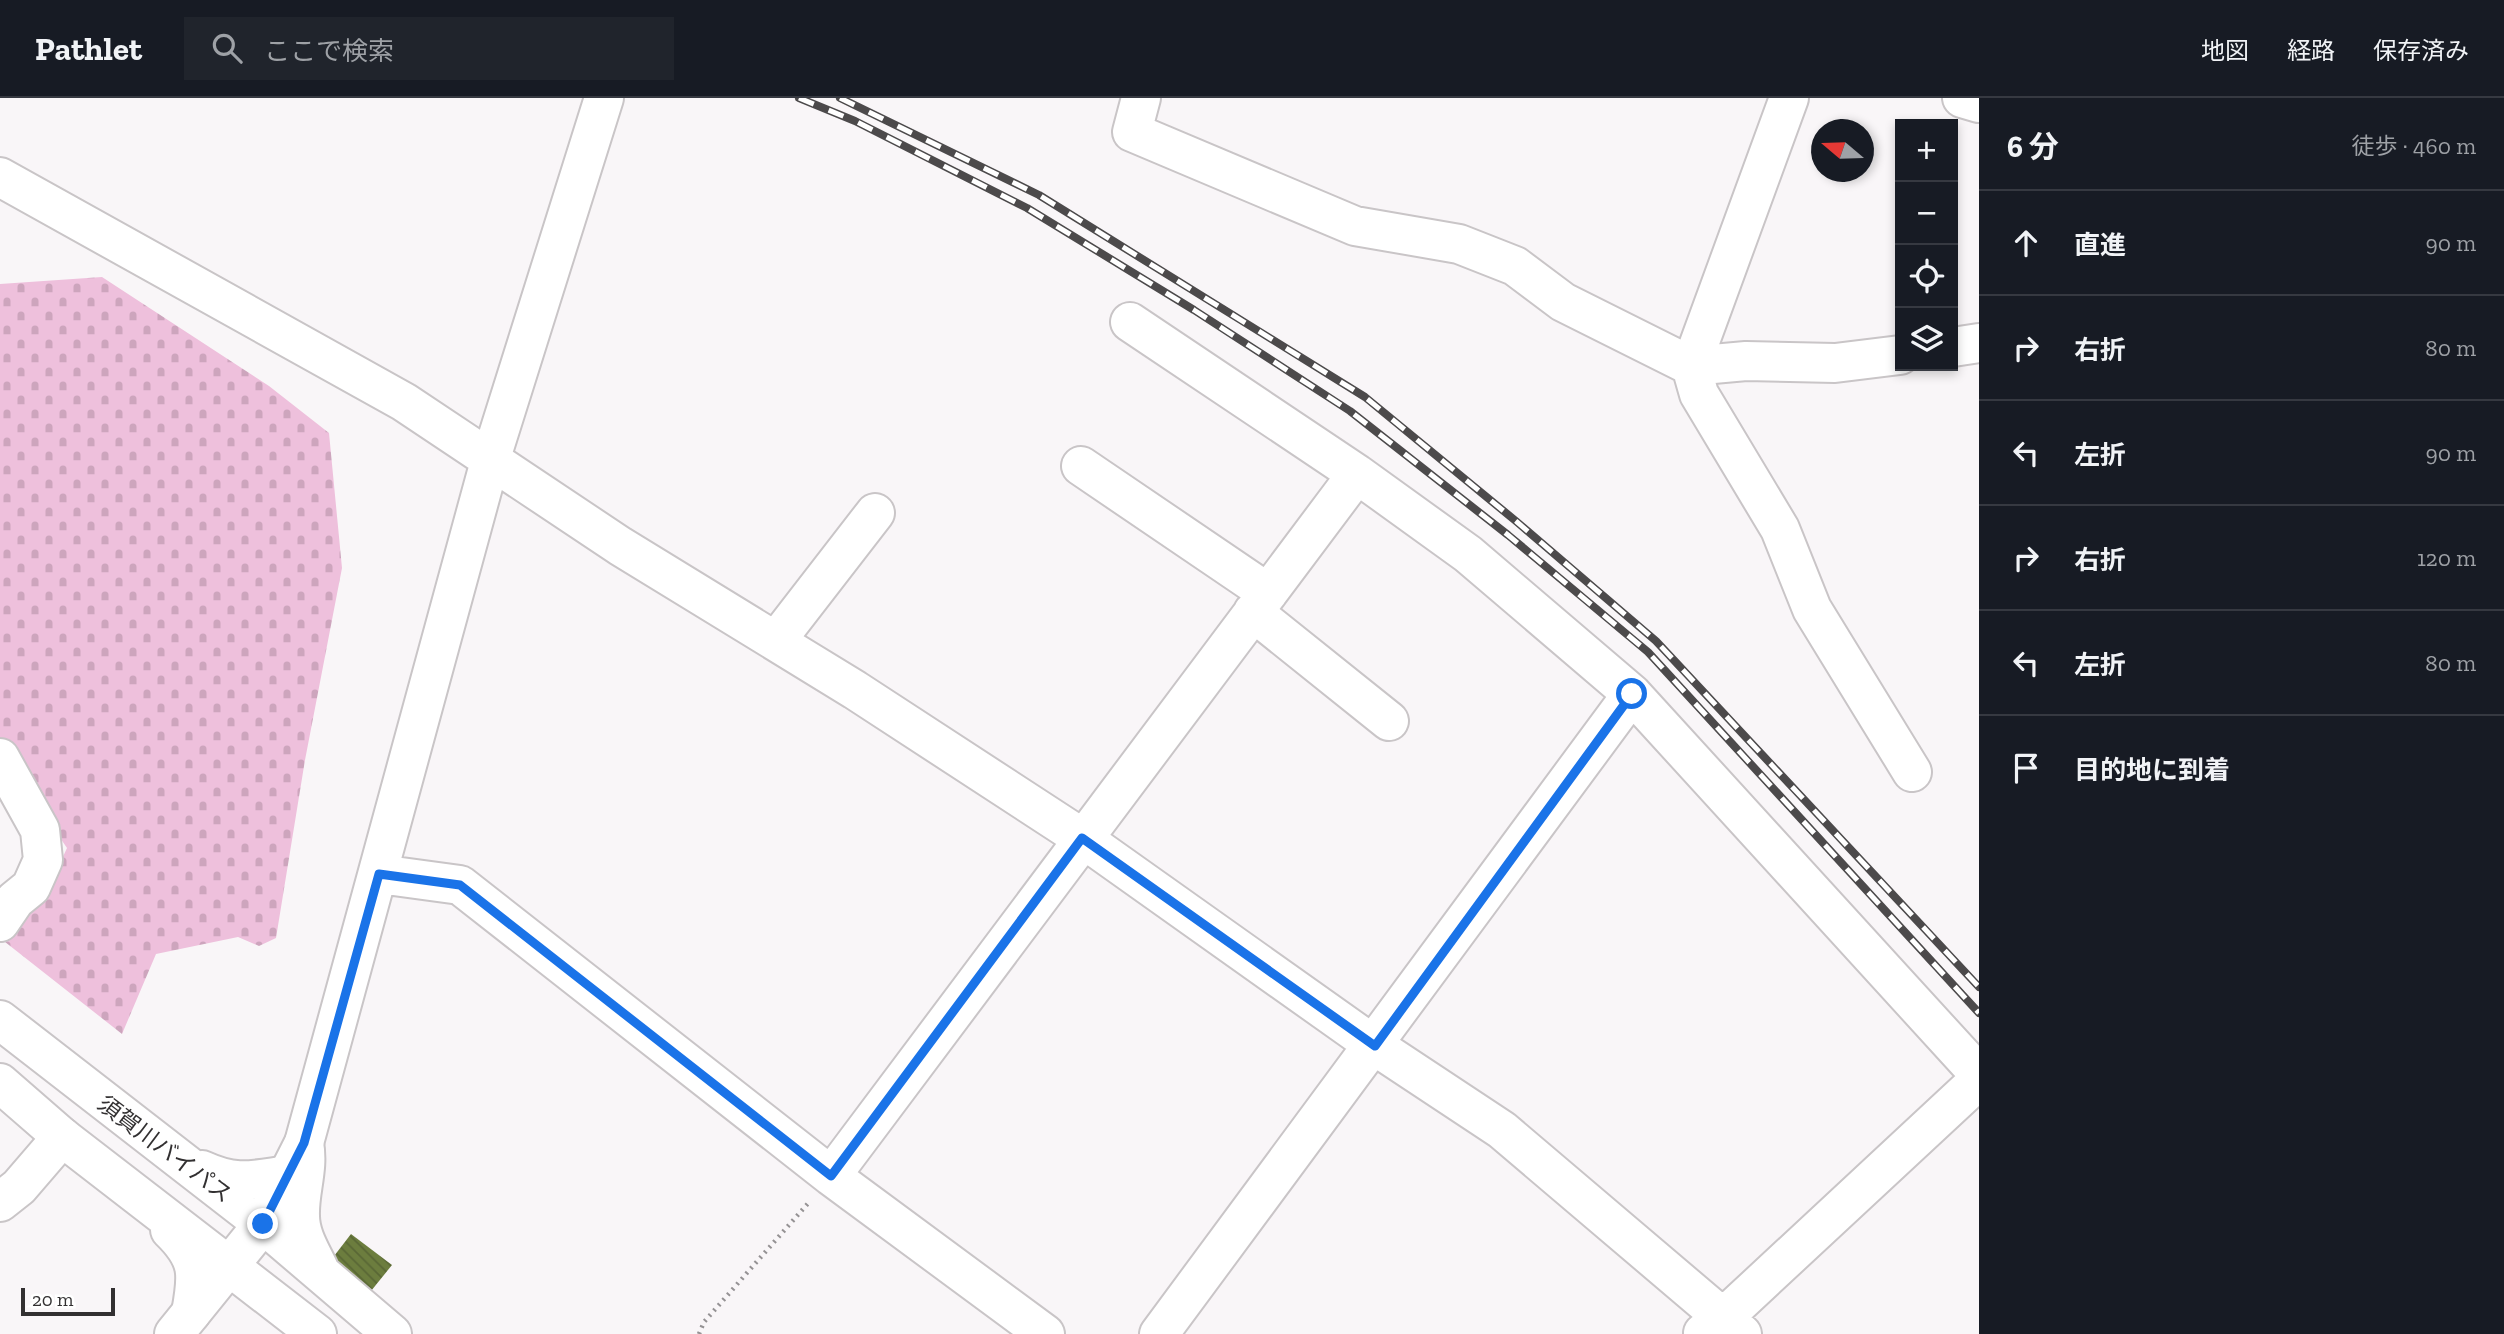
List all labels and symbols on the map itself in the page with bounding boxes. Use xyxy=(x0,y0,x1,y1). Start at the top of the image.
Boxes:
north arrow xyxy=(1811,119,1874,182)
route start xyxy=(1616,678,1647,709)
street label: 須賀川バイパス xyxy=(92,1090,238,1208)
route end xyxy=(247,1208,278,1239)
scale bar xyxy=(21,1285,116,1317)

